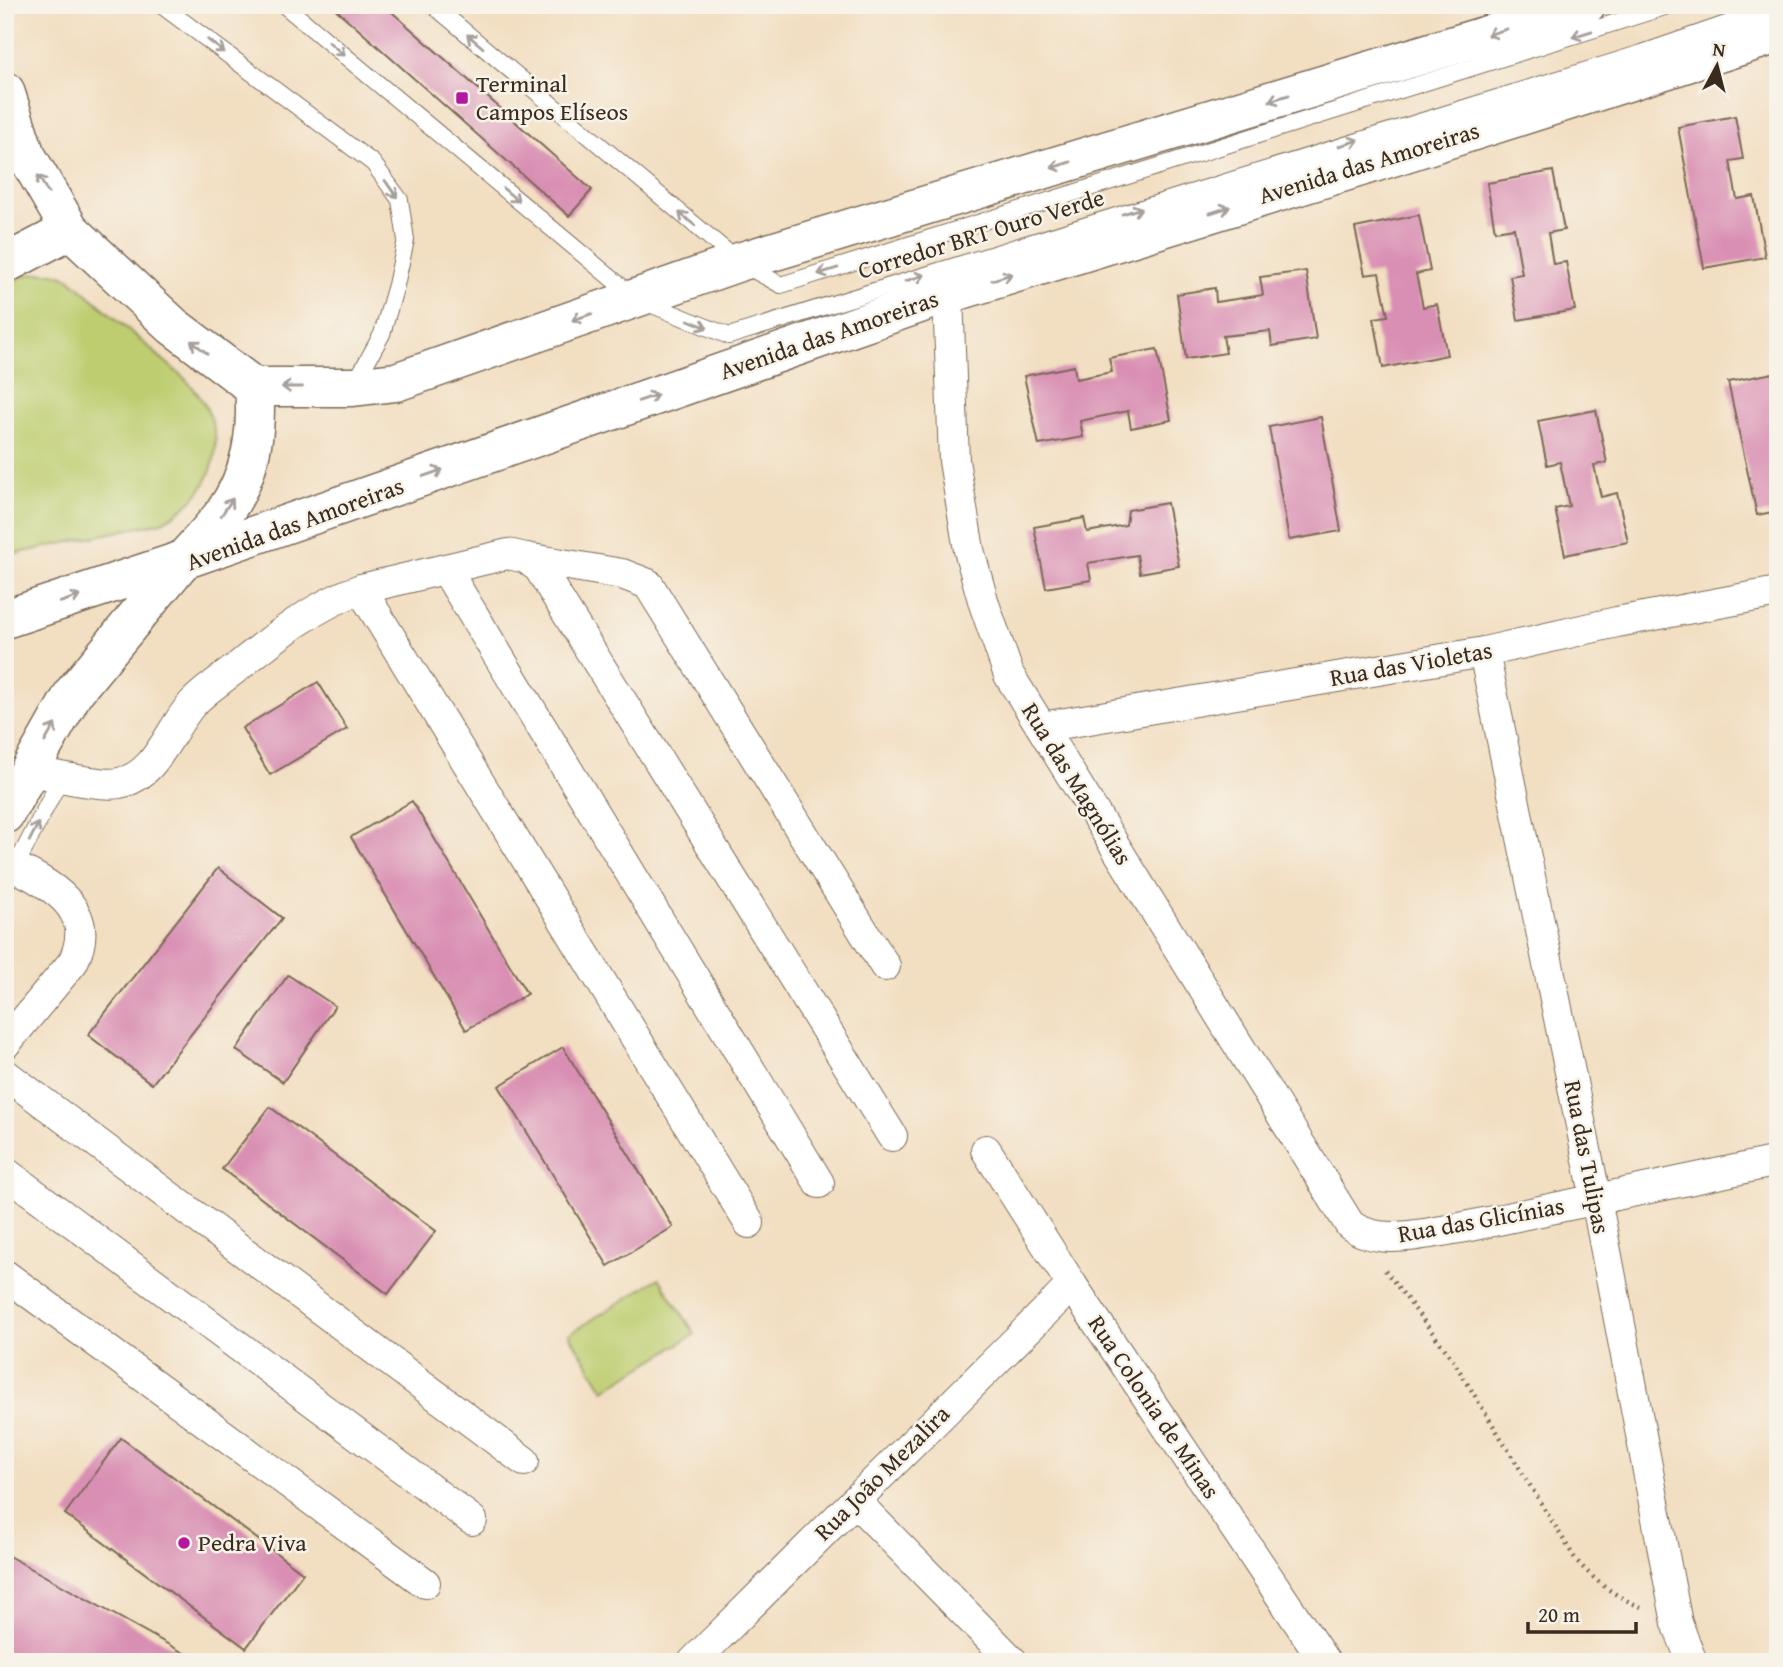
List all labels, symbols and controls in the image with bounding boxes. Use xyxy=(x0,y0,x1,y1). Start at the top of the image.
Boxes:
one-way arrow xyxy=(1486,27,1508,40)
one-way arrow xyxy=(1572,28,1594,41)
north arrow xyxy=(1682,32,1752,102)
one-way arrow xyxy=(467,33,485,48)
text: N xyxy=(1711,34,1727,64)
one-way arrow xyxy=(206,39,225,53)
one-way arrow xyxy=(327,41,345,57)
place label: Terminal Campos Elíseos xyxy=(476,66,628,129)
marker: Terminal Campos Elíseos xyxy=(454,90,470,106)
one-way arrow xyxy=(1268,93,1290,106)
street label: Avenida das Amoreiras xyxy=(1254,112,1484,213)
one-way arrow xyxy=(1338,136,1360,149)
one-way arrow xyxy=(1051,159,1073,172)
one-way arrow xyxy=(36,174,49,195)
one-way arrow xyxy=(384,179,399,198)
street label: Corredor BRT Ouro Verde xyxy=(853,179,1108,288)
one-way arrow xyxy=(502,187,520,203)
one-way arrow xyxy=(1208,203,1230,215)
one-way arrow xyxy=(1121,204,1143,217)
one-way arrow xyxy=(678,211,696,226)
one-way arrow xyxy=(817,265,839,278)
one-way arrow xyxy=(991,270,1013,283)
one-way arrow xyxy=(903,271,925,284)
street label: Avenida das Amoreiras xyxy=(715,281,943,388)
one-way arrow xyxy=(571,311,593,324)
one-way arrow xyxy=(687,318,709,331)
one-way arrow xyxy=(191,339,209,354)
one-way arrow xyxy=(281,380,304,394)
one-way arrow xyxy=(636,391,658,403)
one-way arrow xyxy=(422,466,444,479)
street label: Avenida das Amoreiras xyxy=(181,468,408,579)
one-way arrow xyxy=(220,498,234,518)
one-way arrow xyxy=(59,592,81,604)
street label: Rua das Violetas xyxy=(1327,632,1495,695)
street label: Rua das Magnólias xyxy=(1013,696,1141,872)
one-way arrow xyxy=(43,724,57,744)
one-way arrow xyxy=(28,822,41,843)
street label: Rua das Tulipas xyxy=(1555,1077,1620,1237)
street label: Rua das Glicínias xyxy=(1395,1188,1567,1251)
street label: Rua Colonia de Minas xyxy=(1080,1308,1229,1505)
street label: Rua João Mezalira xyxy=(806,1396,958,1548)
place label: Pedra Viva xyxy=(198,1525,307,1560)
marker: Pedra Viva xyxy=(176,1535,192,1551)
scale bar xyxy=(1528,1590,1636,1634)
text: 20 m xyxy=(1538,1599,1580,1630)

